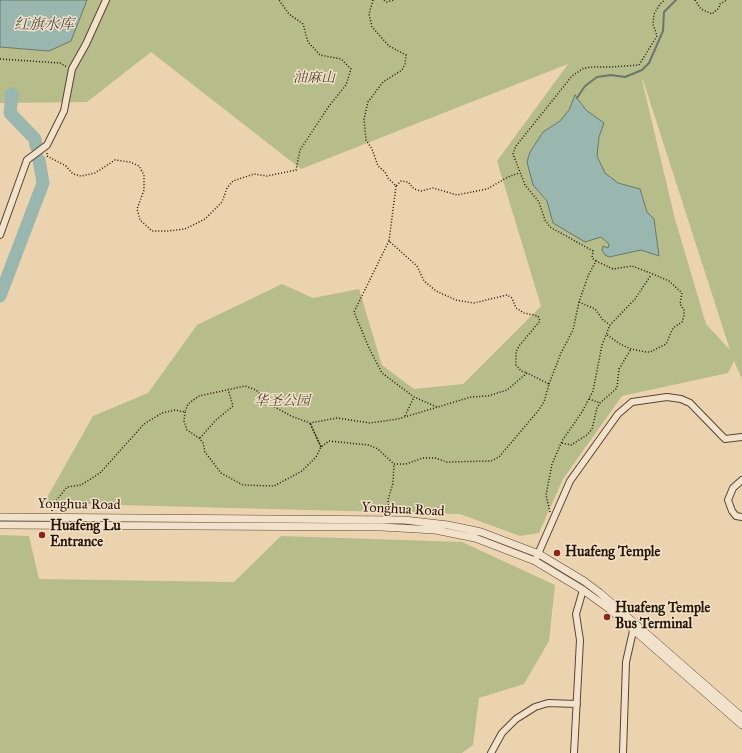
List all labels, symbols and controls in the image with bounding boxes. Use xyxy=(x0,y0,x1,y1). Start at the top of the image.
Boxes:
water label: 红旗水库 xyxy=(14,16,74,34)
park label: 油麻山 xyxy=(293,71,335,87)
park label: 华圣公园 xyxy=(254,394,310,410)
street label: Yonghua Road xyxy=(37,496,121,514)
street label: Yonghua Road xyxy=(361,499,445,521)
place label: Huafeng Lu Entrance xyxy=(50,519,121,552)
marker: Huafeng Lu Entrance xyxy=(37,530,47,540)
place label: Huafeng Temple xyxy=(565,545,660,561)
marker: Huafeng Temple xyxy=(552,548,562,558)
place label: Huafeng Temple Bus Terminal xyxy=(615,601,710,634)
marker: Huafeng Temple Bus Terminal xyxy=(602,612,612,622)

